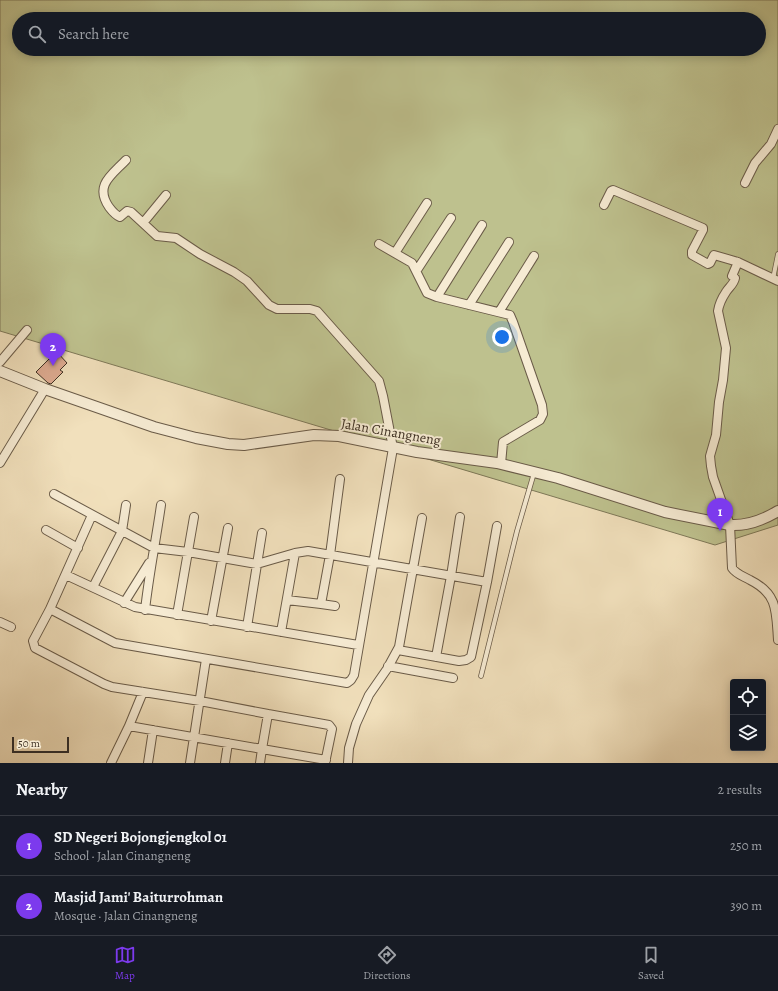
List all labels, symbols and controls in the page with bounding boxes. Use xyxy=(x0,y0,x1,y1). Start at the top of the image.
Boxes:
search box xyxy=(12,12,766,56)
icon: search xyxy=(26,23,48,45)
text: Search here xyxy=(58,24,129,44)
your location xyxy=(492,327,512,347)
pin: 2 xyxy=(40,333,66,366)
street label: Jalan Cinangneng xyxy=(340,414,442,450)
pin: 1 xyxy=(707,498,733,531)
map controls xyxy=(730,679,766,751)
button: locate xyxy=(730,679,766,715)
button: layers xyxy=(730,715,766,751)
scale bar xyxy=(12,735,69,754)
text: 50 m xyxy=(18,736,40,751)
text: Nearby xyxy=(16,778,67,801)
text: 2 results xyxy=(718,781,762,798)
text: SD Negeri Bojongjengkol 01 xyxy=(54,827,227,847)
text: 1 xyxy=(27,837,31,854)
text: 250 m xyxy=(730,837,762,854)
text: School · Jalan Cinangneng xyxy=(54,847,191,864)
text: Masjid Jami' Baiturrohman xyxy=(54,887,223,907)
text: 2 xyxy=(26,897,32,914)
text: 390 m xyxy=(730,897,762,914)
text: Mosque · Jalan Cinangneng xyxy=(54,907,198,924)
tab: Map xyxy=(114,944,136,983)
tab: Directions xyxy=(363,944,411,983)
tab: Saved xyxy=(638,944,664,983)

